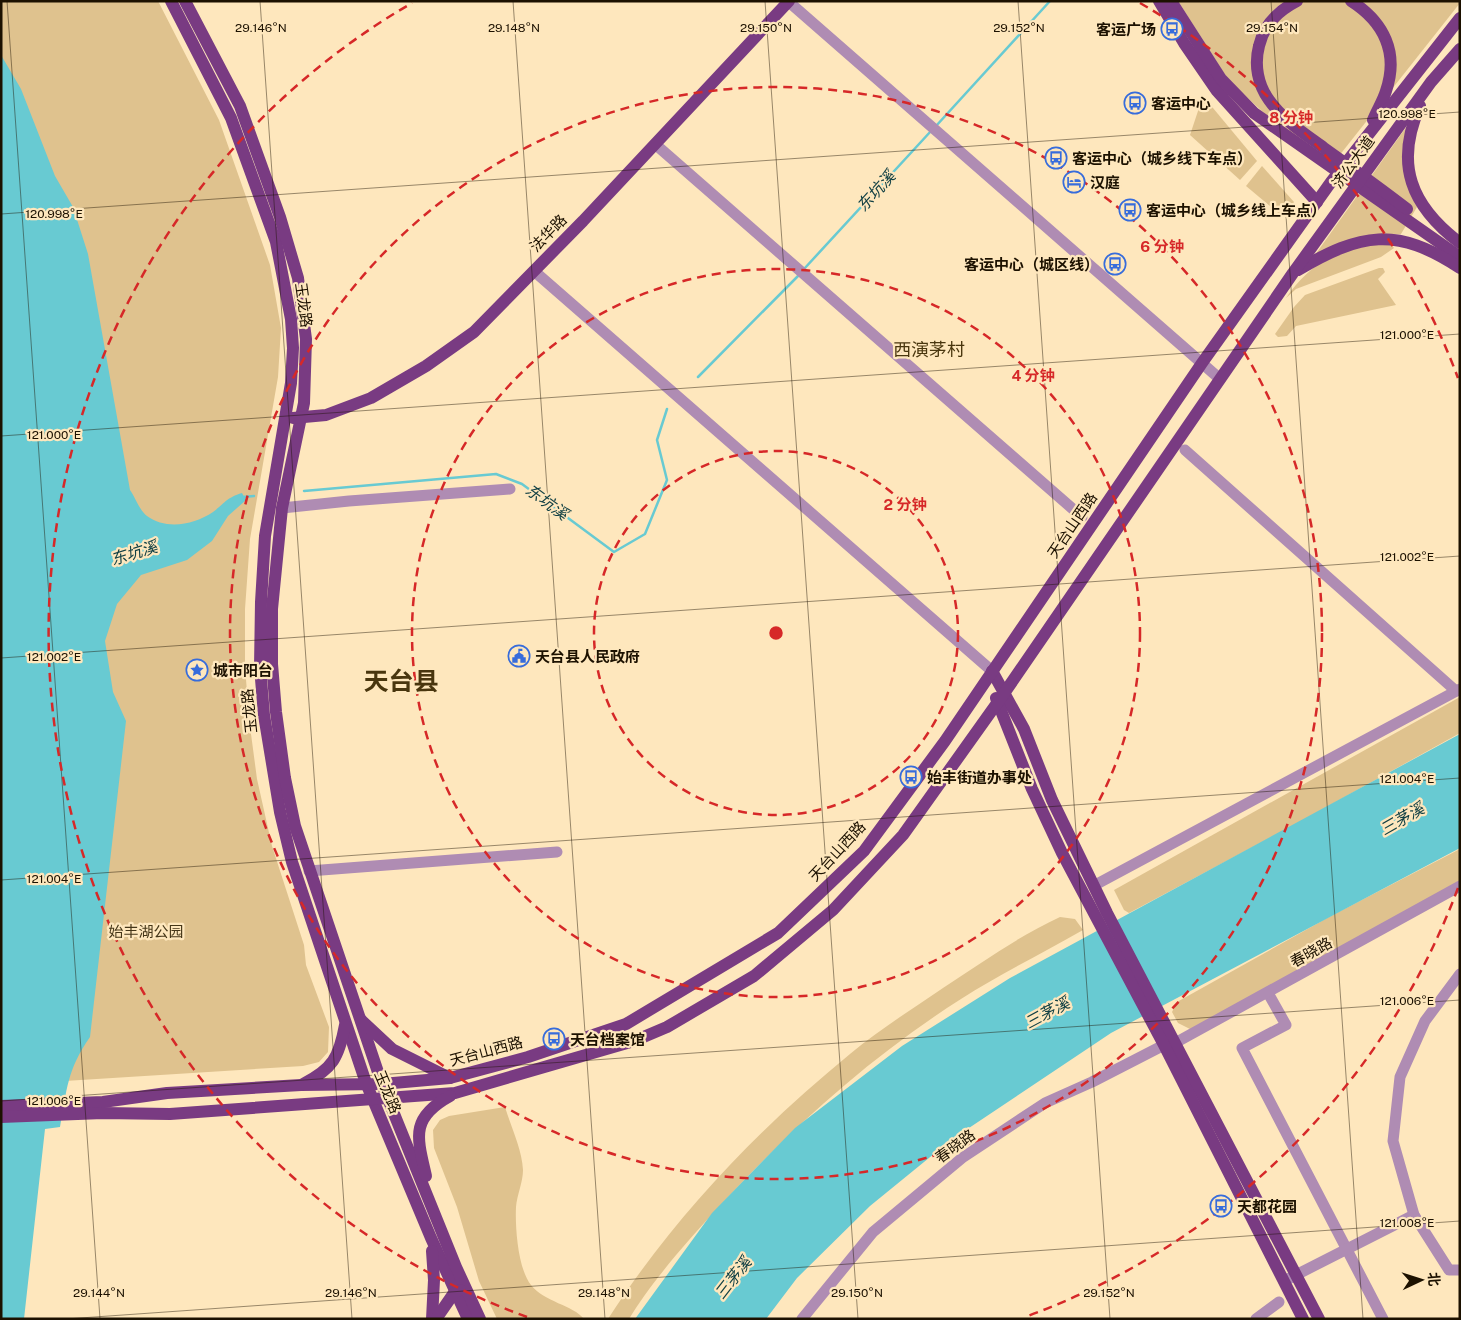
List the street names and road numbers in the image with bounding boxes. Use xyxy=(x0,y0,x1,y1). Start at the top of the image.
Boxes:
street label: 济公大道 xyxy=(1328,133,1378,191)
street label: 法华路 xyxy=(526,211,570,255)
street label: 玉龙路 xyxy=(292,282,316,328)
street label: 天台山西路 xyxy=(1044,489,1100,561)
street label: 玉龙路 xyxy=(238,688,260,734)
street label: 天台山西路 xyxy=(805,818,869,884)
street label: 春晓路 xyxy=(1287,934,1335,970)
street label: 天台山西路 xyxy=(448,1033,524,1069)
street label: 玉龙路 xyxy=(371,1068,405,1116)
street label: 春晓路 xyxy=(932,1126,978,1166)

